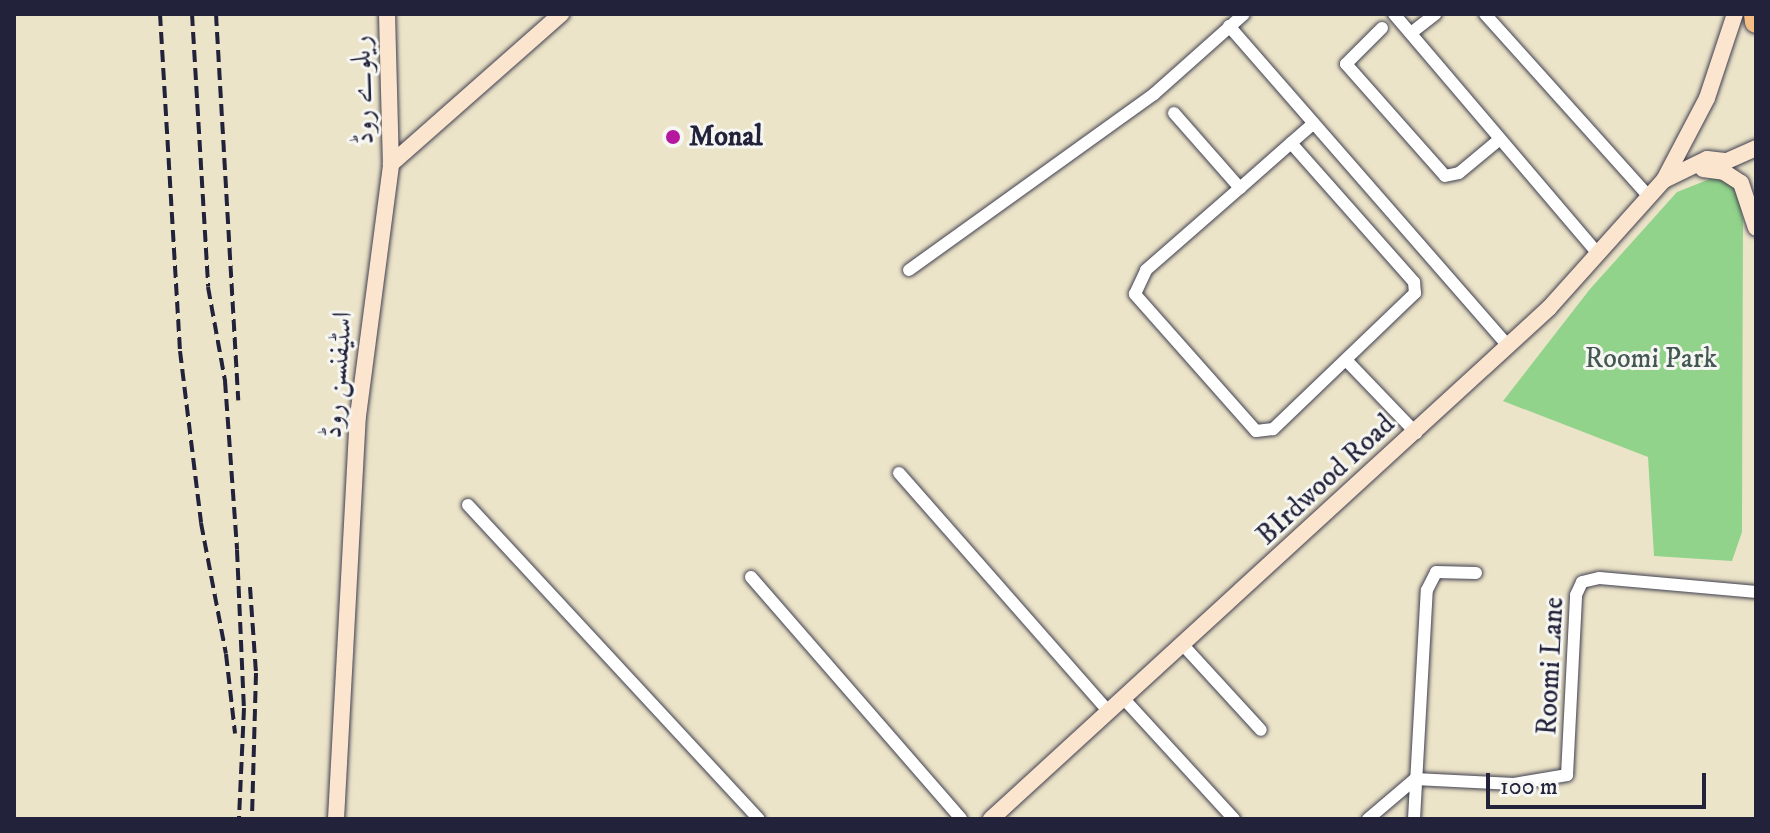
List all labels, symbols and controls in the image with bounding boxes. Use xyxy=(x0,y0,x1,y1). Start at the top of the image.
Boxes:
street label: ریلوے روڈ xyxy=(344,35,382,145)
place label: Monal xyxy=(689,120,763,154)
marker: Monal xyxy=(664,128,682,146)
street label: اسٹیفنسن روڈ xyxy=(316,310,360,440)
park label: Roomi Park xyxy=(1585,342,1717,376)
street label: BIrdwood Road xyxy=(1250,408,1402,552)
street label: Roomi Lane xyxy=(1531,596,1571,736)
scale bar xyxy=(1490,757,1710,807)
text: 100 m xyxy=(1500,772,1558,802)

